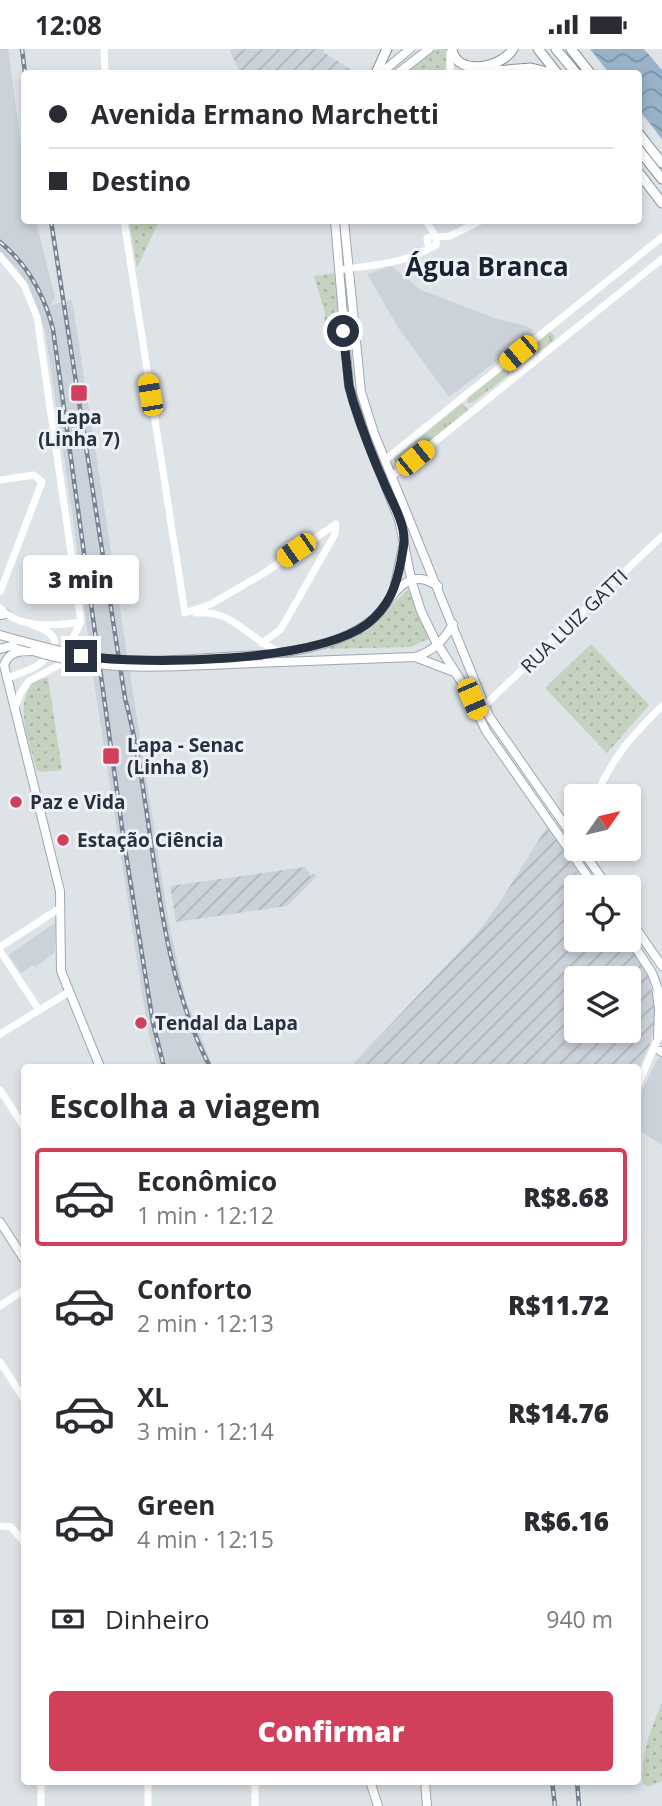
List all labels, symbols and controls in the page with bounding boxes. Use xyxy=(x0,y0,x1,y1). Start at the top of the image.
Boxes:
text: 12:08 xyxy=(35,7,102,43)
text: Avenida Ermano Marchetti xyxy=(91,96,439,132)
text: Destino xyxy=(91,163,191,199)
district label: Água Branca xyxy=(405,248,569,284)
route start xyxy=(327,315,359,347)
car xyxy=(496,331,541,375)
car xyxy=(137,372,164,418)
marker: Lapa (Linha 7) xyxy=(69,383,89,403)
place label: Lapa (Linha 7) xyxy=(38,404,120,452)
car xyxy=(393,437,438,479)
car xyxy=(273,529,320,571)
callout: 3 min xyxy=(23,554,139,603)
text: 3 min xyxy=(48,563,114,595)
street label: RUA LUIZ GATTI xyxy=(515,563,633,679)
route end xyxy=(65,640,97,672)
car xyxy=(455,676,490,722)
place label: Lapa - Senac (Linha 8) xyxy=(127,732,244,780)
marker: Lapa - Senac (Linha 8) xyxy=(101,746,121,766)
north arrow xyxy=(564,784,640,861)
map controls xyxy=(564,784,641,1043)
place label: Paz e Vida xyxy=(30,789,125,815)
marker: Paz e Vida xyxy=(8,794,24,810)
place label: Estação Ciência xyxy=(77,827,223,853)
marker: Estação Ciência xyxy=(55,832,71,848)
button: locate xyxy=(564,875,641,952)
button: layers xyxy=(564,966,641,1043)
place label: Tendal da Lapa xyxy=(155,1010,298,1036)
marker: Tendal da Lapa xyxy=(133,1015,149,1031)
text: Escolha a viagem xyxy=(49,1084,321,1127)
text: Econômico xyxy=(137,1163,277,1199)
icon: car xyxy=(53,1166,116,1229)
text: R$8.68 xyxy=(523,1179,609,1215)
text: 1 min · 12:12 xyxy=(137,1199,274,1231)
text: Conforto xyxy=(137,1271,252,1307)
icon: car xyxy=(53,1274,116,1337)
text: R$11.72 xyxy=(508,1287,609,1323)
text: 2 min · 12:13 xyxy=(137,1307,274,1339)
text: XL xyxy=(137,1379,169,1415)
icon: car xyxy=(53,1382,116,1445)
text: R$14.76 xyxy=(508,1395,609,1431)
text: 3 min · 12:14 xyxy=(137,1415,274,1447)
text: Green xyxy=(137,1487,215,1523)
icon: car xyxy=(53,1490,116,1553)
text: R$6.16 xyxy=(523,1503,609,1539)
text: 4 min · 12:15 xyxy=(137,1523,274,1555)
icon: cash xyxy=(49,1600,87,1638)
text: Dinheiro xyxy=(105,1601,210,1637)
text: 940 m xyxy=(546,1603,613,1635)
button: Confirmar xyxy=(49,1691,613,1771)

